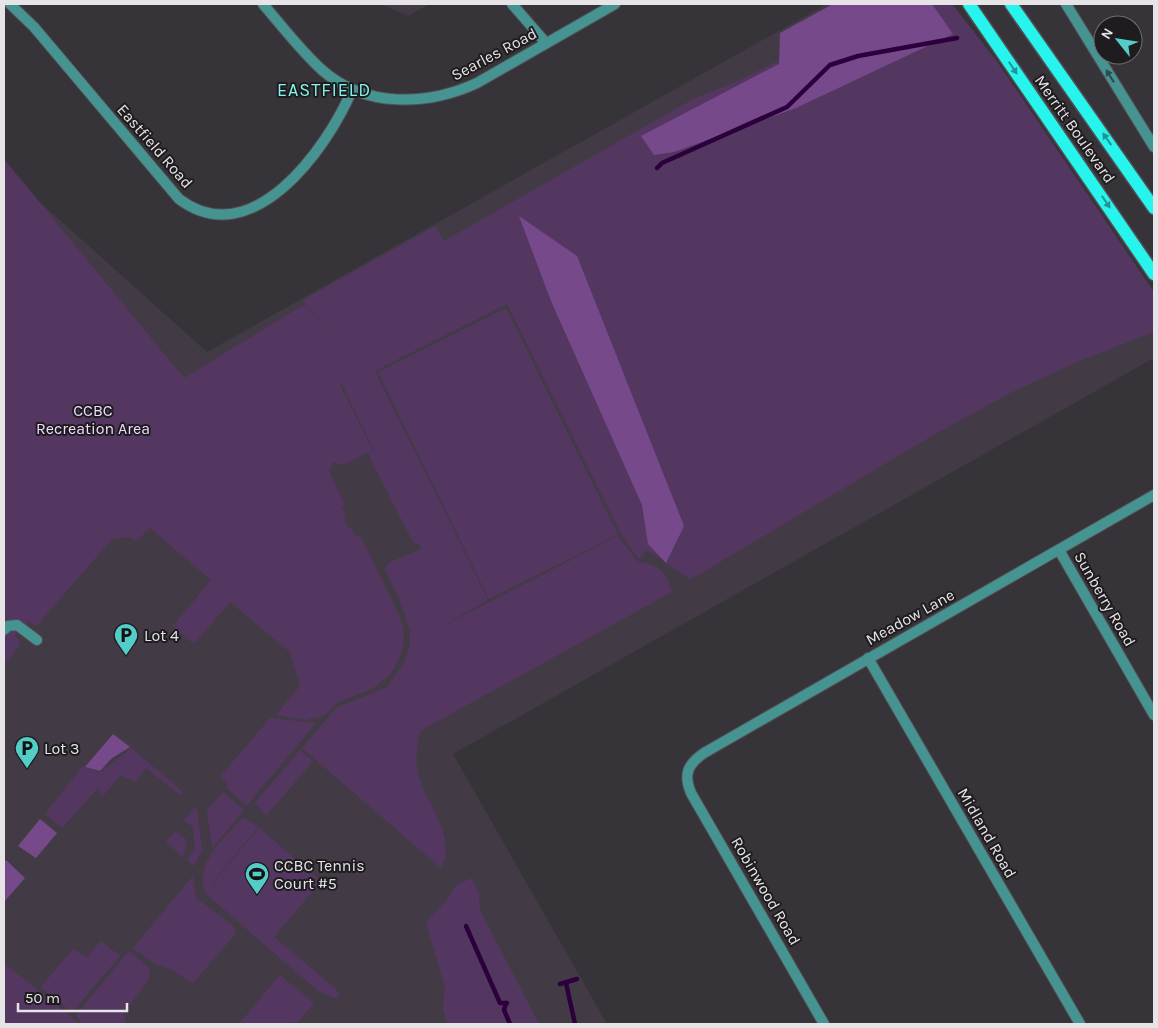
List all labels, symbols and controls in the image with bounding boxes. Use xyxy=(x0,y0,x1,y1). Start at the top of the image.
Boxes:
north arrow xyxy=(1093,15,1143,65)
street label: Searles Road xyxy=(448,23,540,85)
text: N xyxy=(1097,25,1117,42)
one-way arrow xyxy=(1008,61,1018,75)
one-way arrow xyxy=(1105,70,1115,83)
street label: Merritt Boulevard xyxy=(1031,71,1119,187)
district label: EASTFIELD xyxy=(277,79,371,101)
street label: Eastfield Road xyxy=(113,100,197,192)
one-way arrow xyxy=(1102,132,1112,146)
one-way arrow xyxy=(1101,195,1111,209)
park label: CCBC Recreation Area xyxy=(36,401,150,438)
street label: Sunberry Road xyxy=(1070,548,1140,650)
street label: Meadow Lane xyxy=(862,585,958,649)
parking icon: Lot 4 xyxy=(113,622,139,656)
place label: Lot 4 xyxy=(144,626,179,645)
parking icon: Lot 3 xyxy=(14,735,40,769)
place label: Lot 3 xyxy=(44,739,80,758)
street label: Midland Road xyxy=(954,785,1020,881)
street label: Robinwood Road xyxy=(727,834,805,948)
place label: CCBC Tennis Court #5 xyxy=(274,856,365,893)
sports icon: CCBC Tennis Court #5 xyxy=(244,861,270,895)
scale bar xyxy=(18,980,126,1012)
text: 50 m xyxy=(25,989,60,1007)

